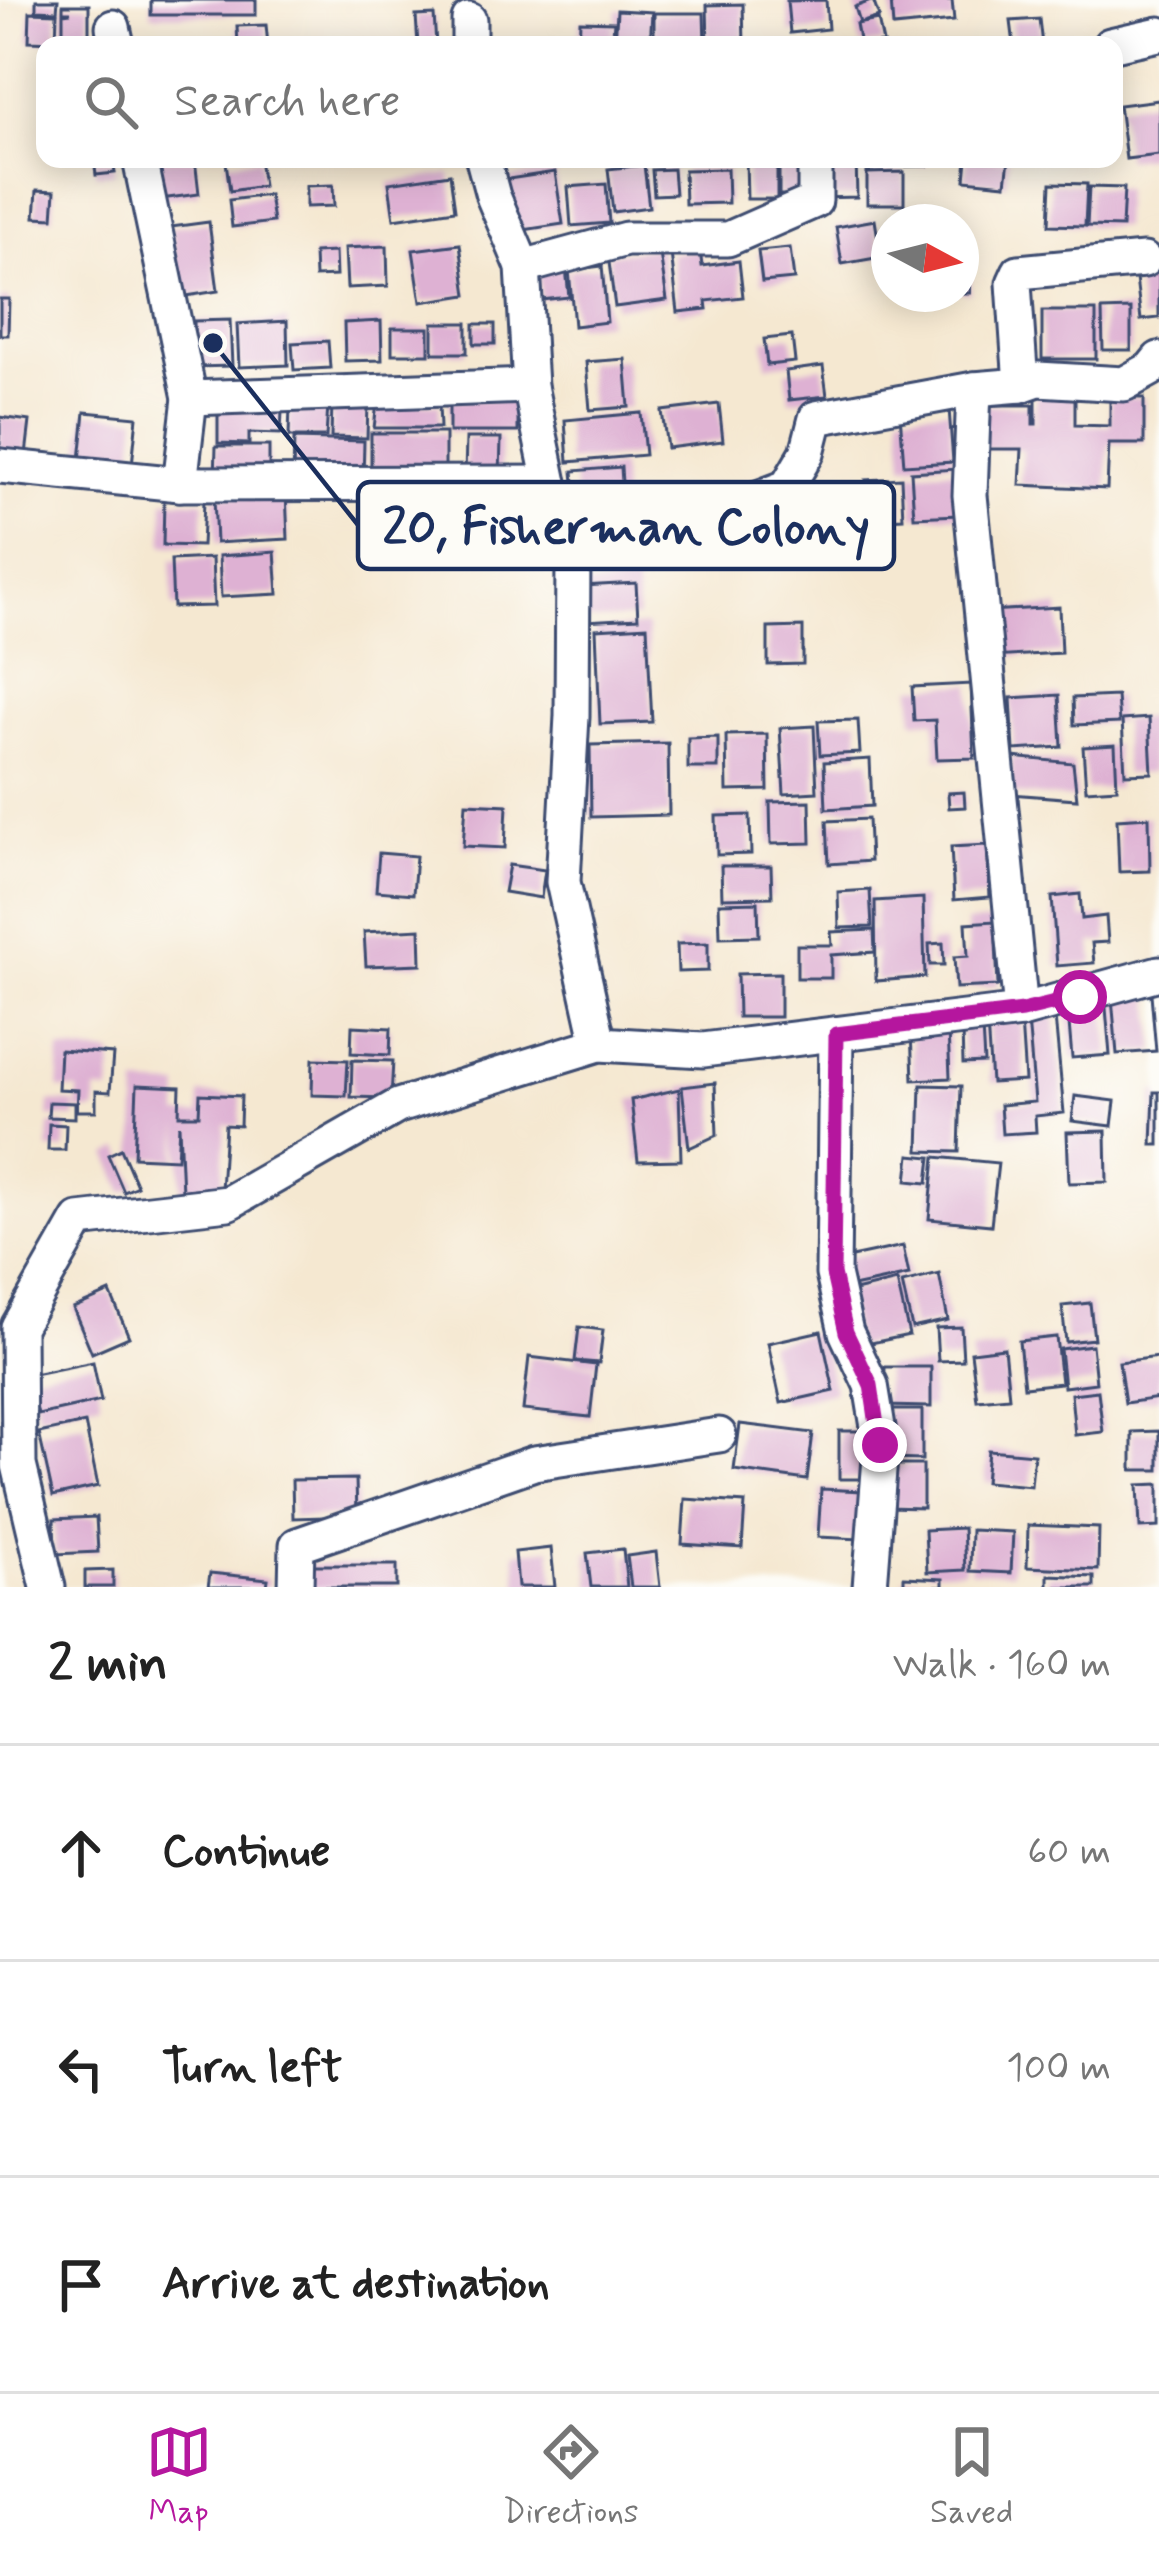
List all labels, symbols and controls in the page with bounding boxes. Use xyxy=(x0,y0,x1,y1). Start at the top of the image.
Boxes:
search box xyxy=(36,36,1123,168)
icon: search xyxy=(78,69,144,135)
text: Search here xyxy=(174,73,401,132)
north arrow xyxy=(871,204,979,312)
callout: 20, Fisherman Colony xyxy=(358,482,894,569)
text: 20, Fisherman Colony xyxy=(382,496,870,562)
route start xyxy=(1053,970,1107,1024)
route end xyxy=(853,1418,907,1472)
text: 2 min xyxy=(48,1632,168,1698)
text: Walk · 160 m xyxy=(893,1640,1111,1691)
icon: ahead xyxy=(48,1820,114,1886)
text: Continue xyxy=(162,1823,330,1882)
text: 60 m xyxy=(1027,1827,1111,1878)
icon: left xyxy=(48,2036,114,2102)
text: Turn left xyxy=(162,2039,342,2098)
text: 100 m xyxy=(1006,2043,1111,2094)
icon: arrive xyxy=(48,2252,114,2318)
text: Arrive at destination xyxy=(162,2255,550,2314)
tab: Map xyxy=(146,2419,212,2535)
tab: Directions xyxy=(503,2419,639,2535)
tab: Saved xyxy=(930,2419,1013,2535)

